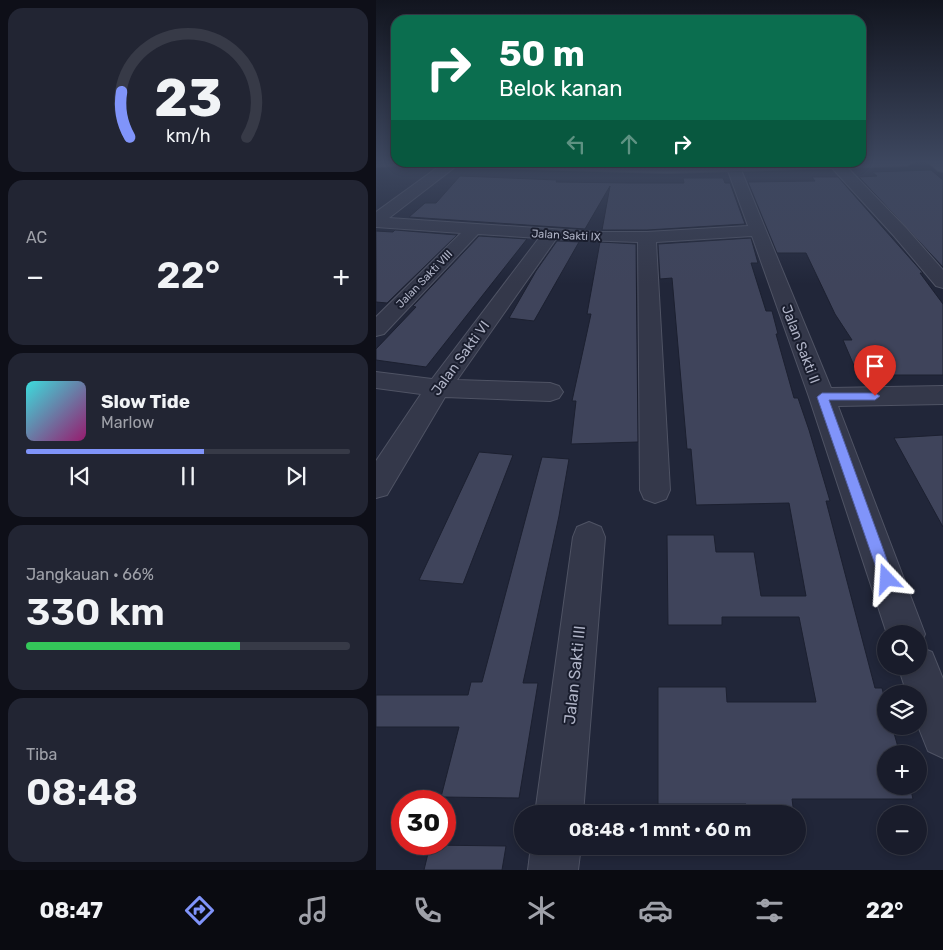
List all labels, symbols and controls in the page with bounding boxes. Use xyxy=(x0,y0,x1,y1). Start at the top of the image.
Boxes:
text: 50 m xyxy=(499,33,585,75)
icon: right xyxy=(416,35,481,100)
text: 23 xyxy=(154,67,222,129)
text: Belok kanan xyxy=(499,75,623,102)
text: km/h xyxy=(166,125,210,146)
icon: left xyxy=(562,130,590,158)
icon: ahead xyxy=(615,130,643,158)
icon: right xyxy=(668,130,696,158)
street label: Jalan Sakti IX xyxy=(531,227,601,244)
text: AC xyxy=(26,228,47,247)
street label: Jalan Sakti VIII xyxy=(394,248,455,311)
text: 22° xyxy=(157,252,220,298)
text: − xyxy=(26,260,44,293)
text: + xyxy=(333,260,350,293)
street label: Jalan Sakti II xyxy=(778,302,823,386)
street label: Jalan Sakti VI xyxy=(428,318,493,399)
pin xyxy=(854,345,896,396)
icon: arrive xyxy=(861,352,889,380)
text: Slow Tide xyxy=(101,390,190,413)
text: Marlow xyxy=(101,413,154,432)
icon: previous xyxy=(66,462,94,490)
icon: pause xyxy=(174,462,202,490)
icon: next xyxy=(282,462,310,490)
position arrow xyxy=(860,552,912,604)
text: Jangkauan · 66% xyxy=(26,565,154,584)
text: 330 km xyxy=(26,589,165,635)
street label: Jalan Sakti III xyxy=(560,625,589,725)
map controls xyxy=(877,625,927,855)
button: search xyxy=(877,625,927,675)
button: layers xyxy=(877,685,927,735)
text: Tiba xyxy=(26,745,57,764)
button: + xyxy=(877,745,927,795)
text: 08:48 xyxy=(26,769,138,815)
speed limit sign: 30 xyxy=(391,790,456,855)
button: − xyxy=(877,805,927,855)
text: 08:48 · 1 mnt · 60 m xyxy=(569,818,751,841)
icon: directions xyxy=(182,893,217,928)
icon: music xyxy=(296,893,331,928)
icon: phone xyxy=(410,893,445,928)
icon: climate xyxy=(524,893,559,928)
icon: car xyxy=(638,893,673,928)
icon: filters xyxy=(752,893,787,928)
text: 08:47 xyxy=(39,897,103,924)
text: 22° xyxy=(866,897,903,924)

